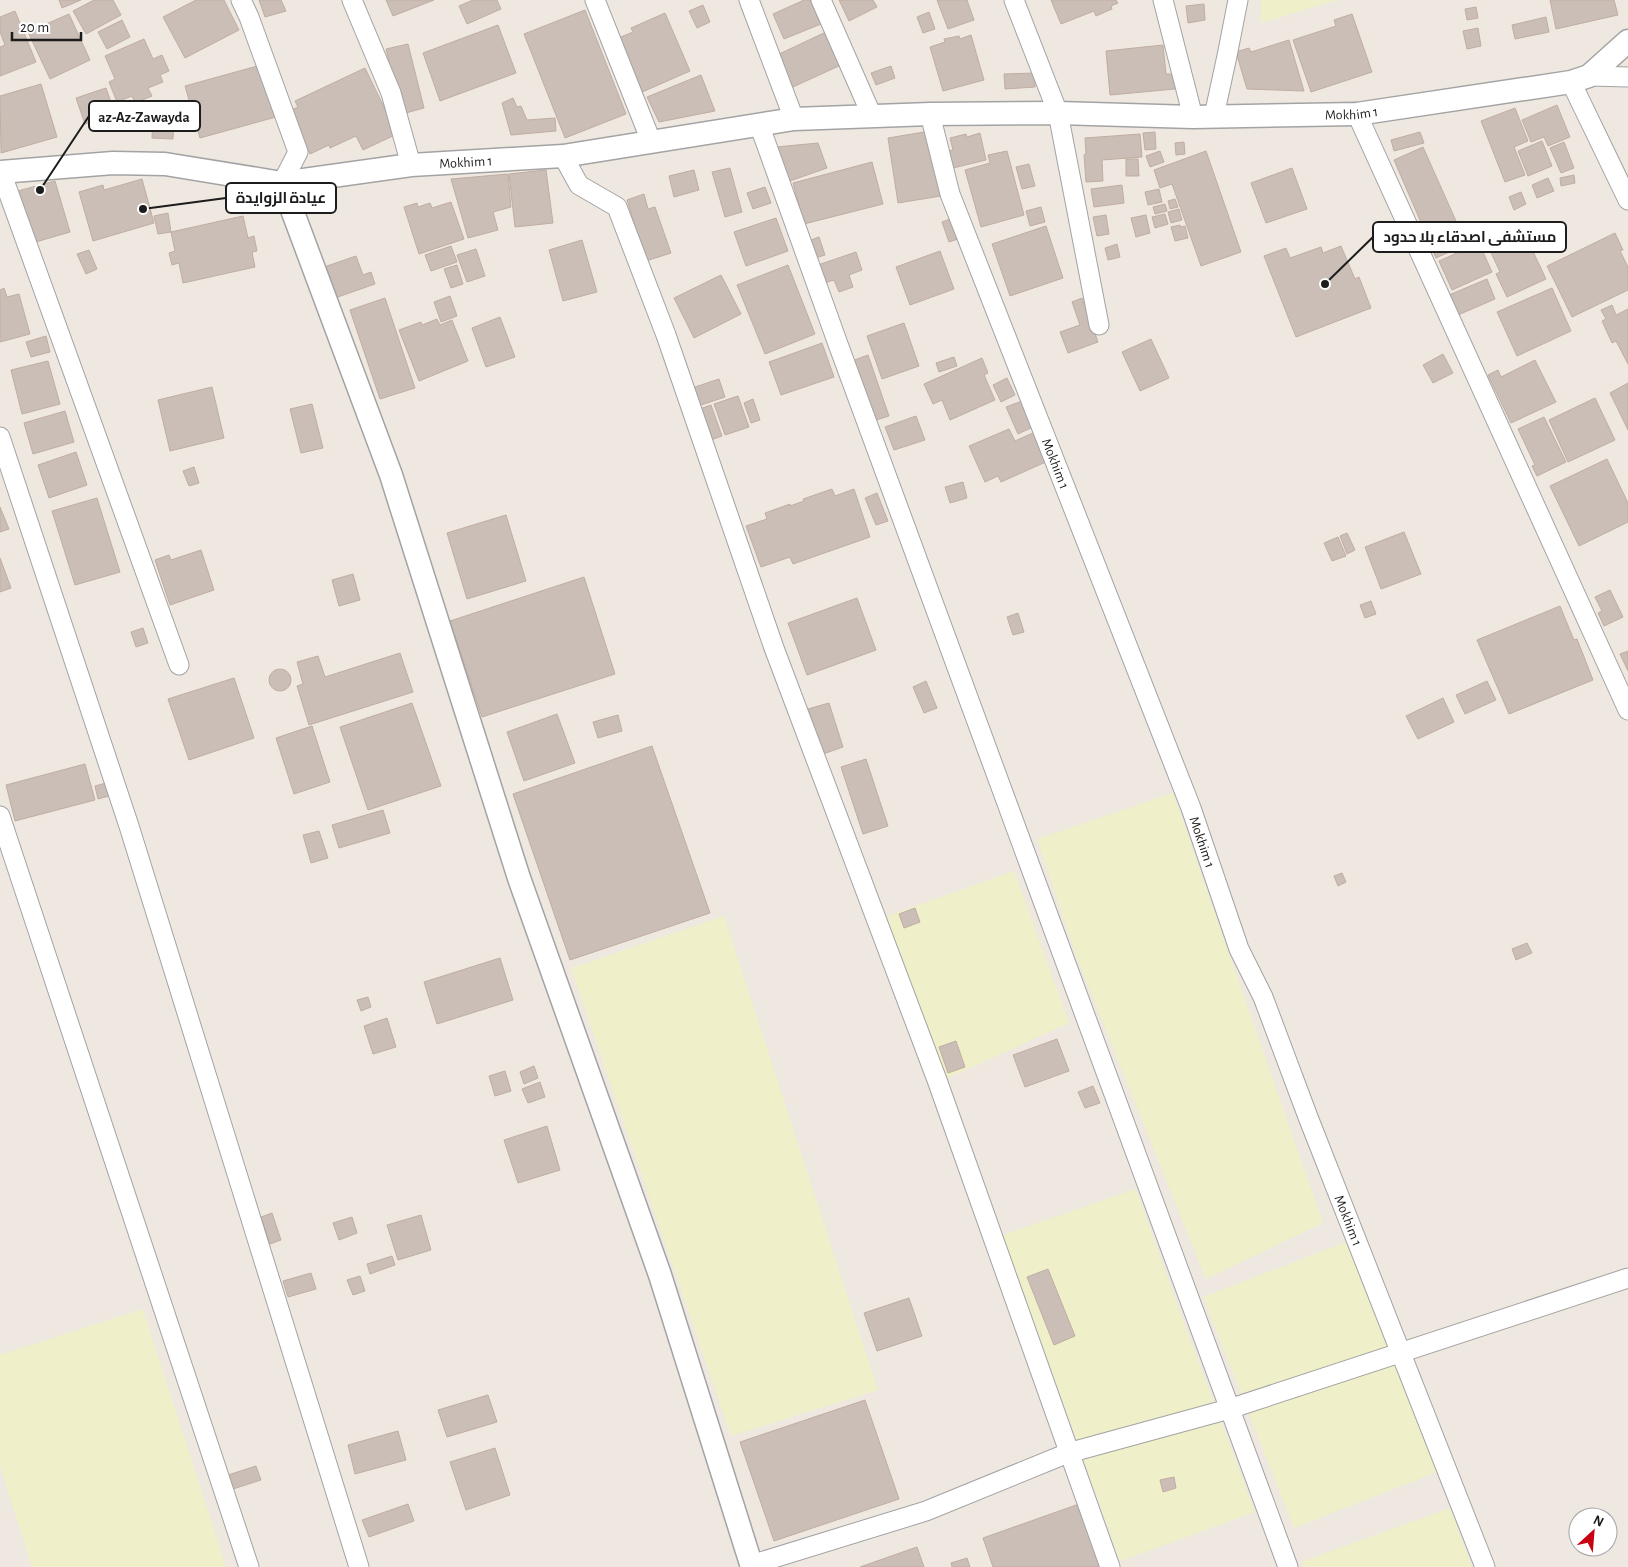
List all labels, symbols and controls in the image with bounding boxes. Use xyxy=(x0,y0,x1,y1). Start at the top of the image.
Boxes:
scale bar xyxy=(12,10,81,42)
text: 20 m xyxy=(20,20,49,35)
callout: az-Az-Zawayda xyxy=(89,101,200,131)
street label: Mokhim 1 xyxy=(1325,105,1379,123)
text: az-Az-Zawayda xyxy=(98,110,190,125)
street label: Mokhim 1 xyxy=(439,154,493,171)
callout: عيادة الزوايدة xyxy=(226,183,336,213)
text: عيادة الزوايدة xyxy=(236,191,326,207)
callout: مستشفى اصدقاء بلا حدود xyxy=(1373,222,1566,252)
text: مستشفى اصدقاء بلا حدود xyxy=(1384,229,1556,246)
street label: Mokhim 1 xyxy=(1039,437,1071,491)
street label: Mokhim 1 xyxy=(1186,815,1217,870)
street label: Mokhim 1 xyxy=(1332,1194,1364,1248)
north arrow xyxy=(1568,1507,1618,1557)
text: N xyxy=(1591,1513,1606,1530)

